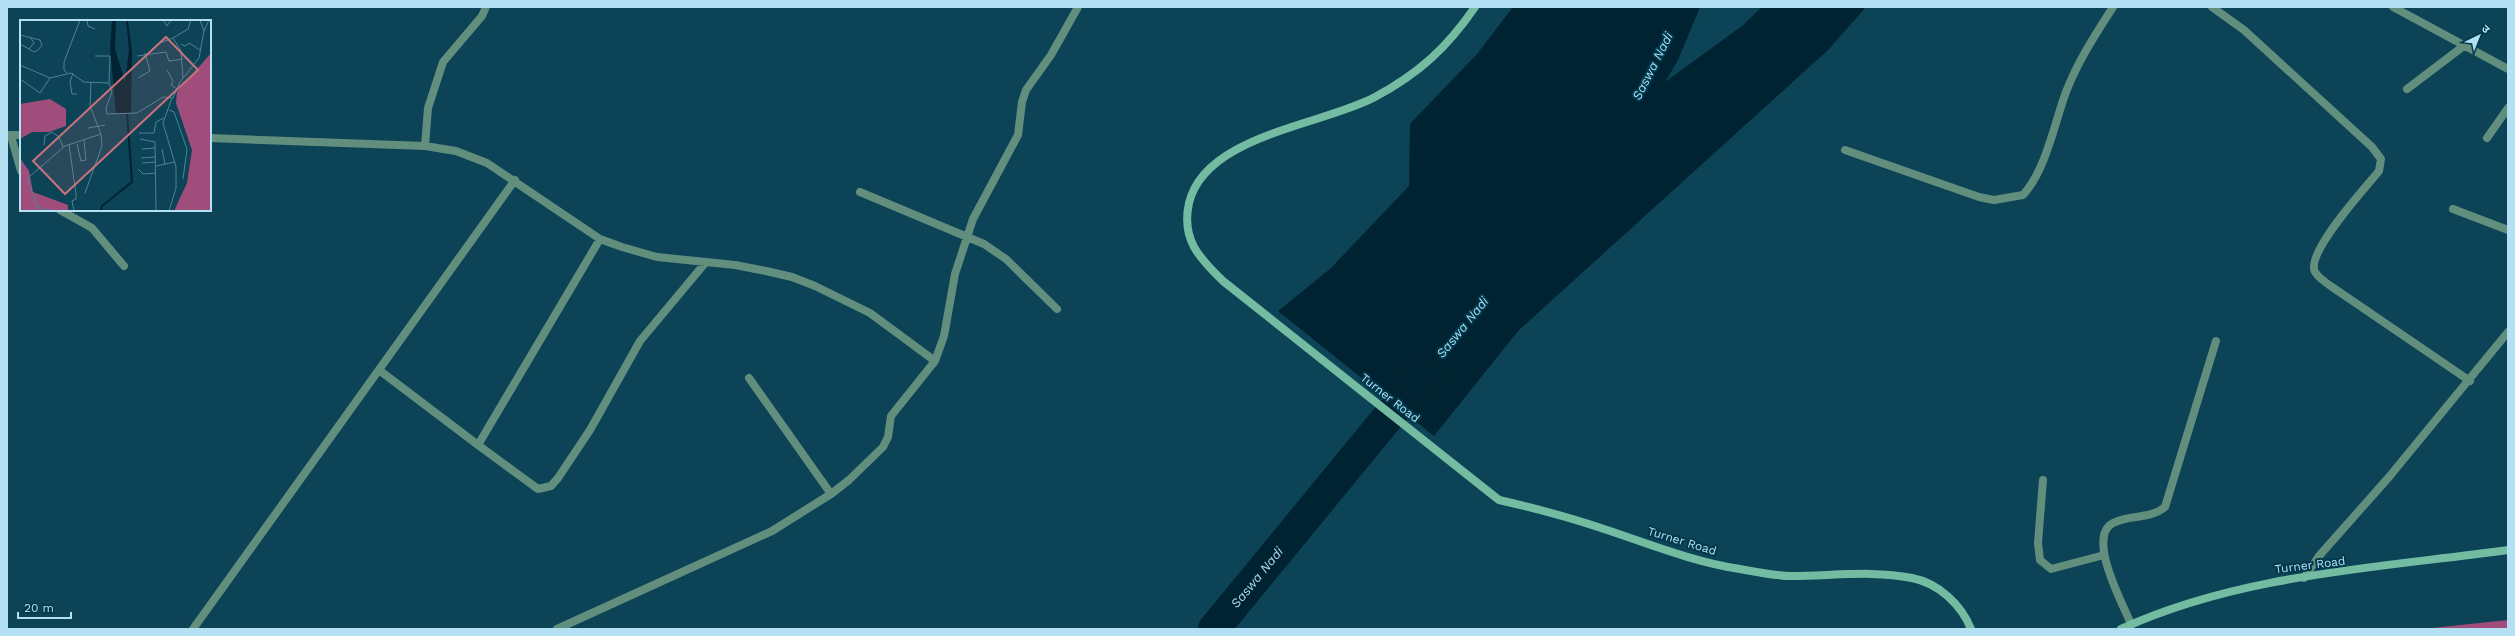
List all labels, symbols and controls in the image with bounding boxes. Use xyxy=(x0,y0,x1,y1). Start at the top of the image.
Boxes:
north arrow xyxy=(2459,16,2499,56)
inset map xyxy=(20,20,211,211)
text: उ xyxy=(2479,22,2493,36)
water label: Saswa Nadi xyxy=(1629,29,1676,103)
water label: Saswa Nadi xyxy=(1433,293,1492,361)
street label: Turner Road xyxy=(1358,371,1422,425)
street label: Turner Road xyxy=(1646,524,1718,558)
water label: Saswa Nadi xyxy=(1228,544,1287,611)
street label: Turner Road xyxy=(2274,554,2346,576)
scale bar xyxy=(18,594,71,620)
text: 20 m xyxy=(24,601,54,615)

